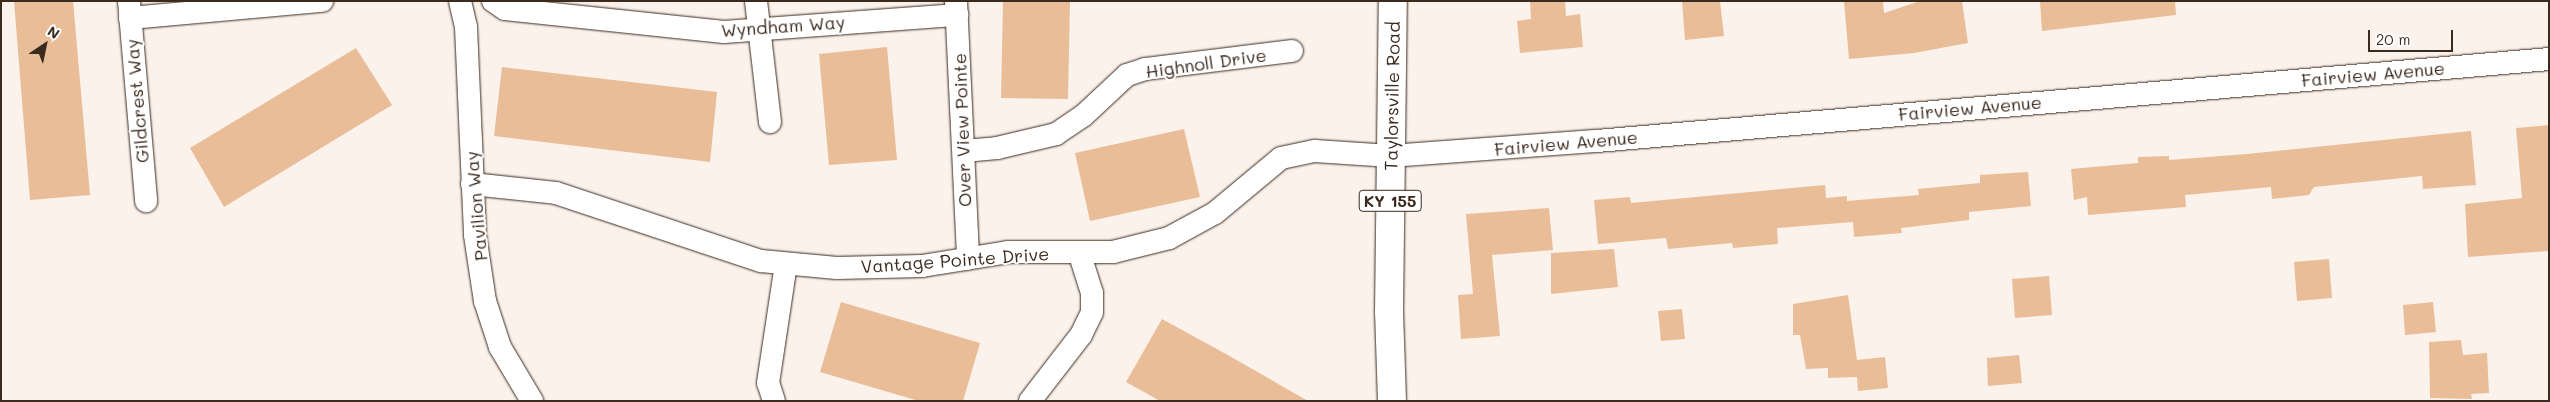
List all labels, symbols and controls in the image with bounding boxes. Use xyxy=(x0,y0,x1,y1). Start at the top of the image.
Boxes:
street label: Wyndham Way xyxy=(720,11,846,41)
north arrow xyxy=(20,20,70,70)
scale bar xyxy=(2370,20,2455,52)
text: N xyxy=(44,21,63,43)
street label: Taylorsville Road xyxy=(1380,21,1404,171)
text: 20 m xyxy=(2376,29,2410,49)
street label: Gildcrest Way xyxy=(121,38,153,164)
street label: Highnoll Drive xyxy=(1144,44,1268,82)
street label: Over View Pointe xyxy=(949,53,975,207)
street label: Fairview Avenue xyxy=(2300,57,2446,91)
street label: Fairview Avenue xyxy=(1897,91,2043,125)
street label: Fairview Avenue xyxy=(1493,126,1639,160)
street label: Pavilion Way xyxy=(460,150,492,262)
road number: KY 155 xyxy=(1358,188,1422,215)
street label: Vantage Pointe Drive xyxy=(860,243,1050,277)

